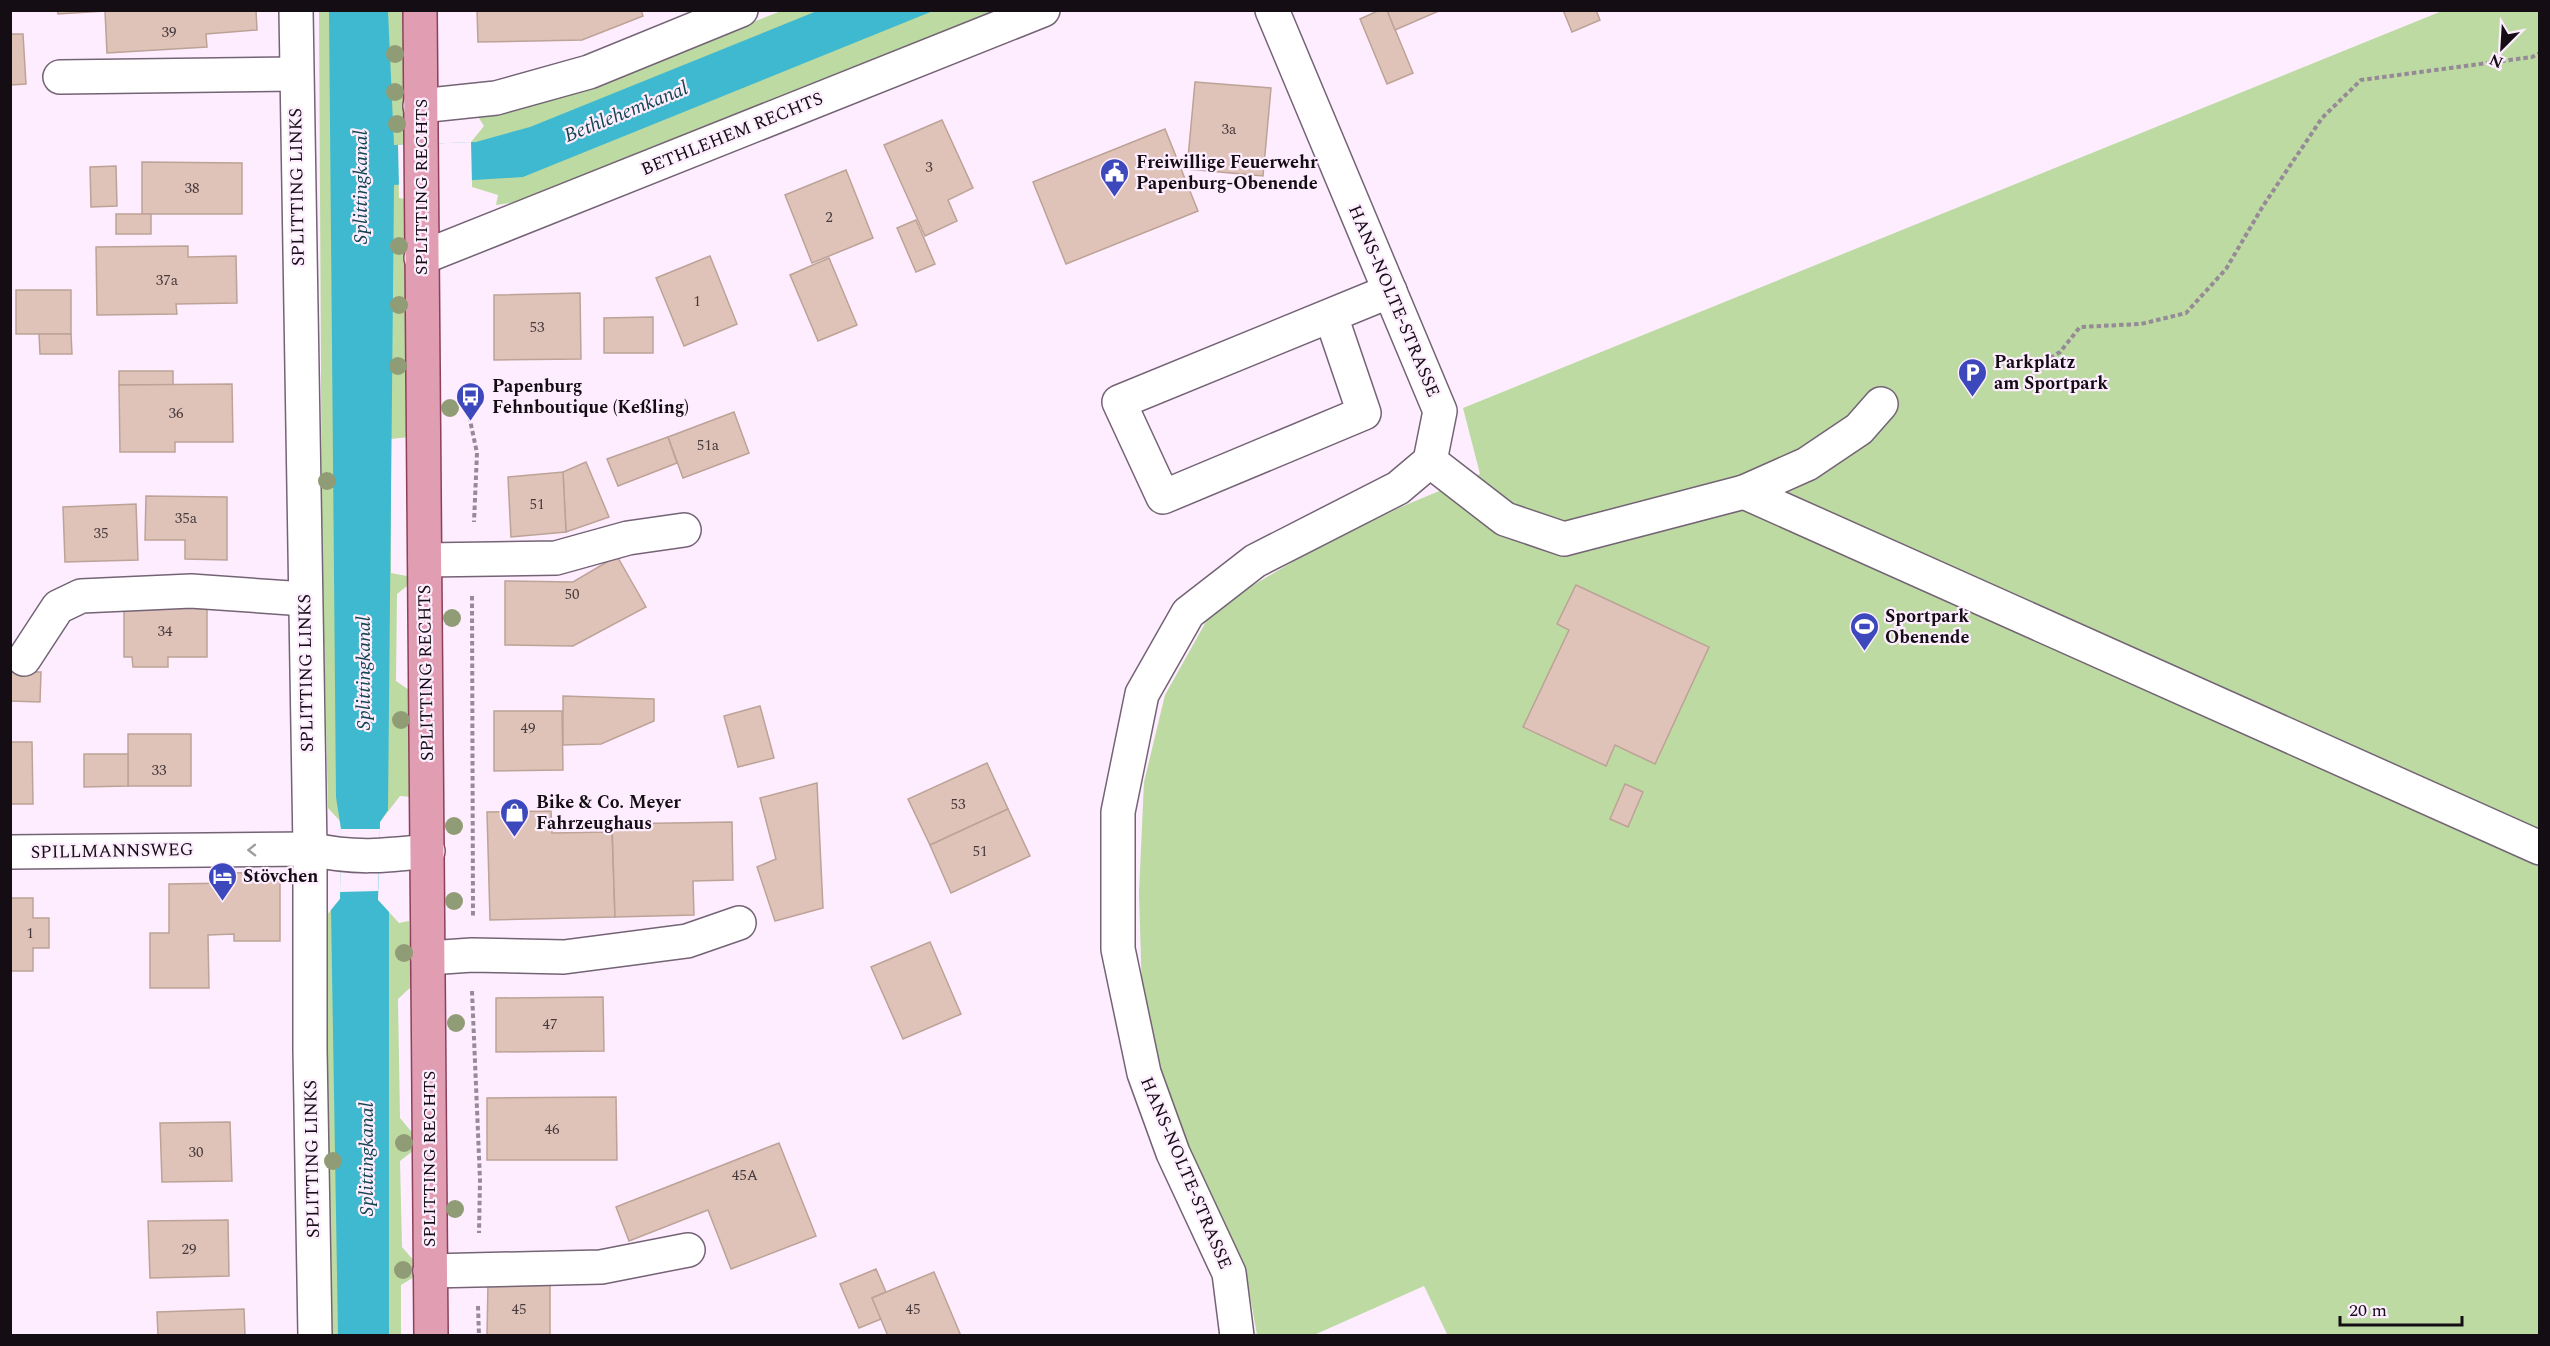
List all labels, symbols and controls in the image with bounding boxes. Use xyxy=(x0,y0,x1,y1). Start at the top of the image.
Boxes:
north arrow xyxy=(2472,18,2532,78)
house number: 39 xyxy=(161,21,177,44)
text: N xyxy=(2485,47,2507,74)
water label: Bethlehemkanal xyxy=(559,73,693,151)
street label: BETHLEHEM RECHTS xyxy=(637,85,827,183)
street label: SPLITTING RECHTS xyxy=(408,99,435,275)
street label: SPLITTING LINKS xyxy=(282,108,312,266)
house number: 3a xyxy=(1222,118,1237,141)
water label: Splittingkanal xyxy=(346,130,376,244)
place label: Freiwillige Feuerwehr Papenburg-Obenende xyxy=(1136,149,1318,197)
house number: 3 xyxy=(925,156,933,179)
public building icon: Freiwillige Feuerwehr Papenburg-Obenende xyxy=(1099,156,1131,198)
house number: 38 xyxy=(184,177,200,200)
street label: HANS-NOLTE-STRASSE xyxy=(1341,201,1447,401)
house number: 2 xyxy=(825,206,833,229)
house number: 37a xyxy=(156,269,179,292)
house number: 1 xyxy=(693,290,701,313)
house number: 53 xyxy=(529,316,545,339)
place label: Parkplatz am Sportpark xyxy=(1994,349,2108,397)
parking icon: Parkplatz am Sportpark xyxy=(1957,356,1989,398)
place label: Papenburg Fehnboutique (Keßling) xyxy=(492,373,689,421)
bus stop icon: Papenburg Fehnboutique (Keßling) xyxy=(455,380,487,422)
house number: 36 xyxy=(168,402,184,425)
house number: 51a xyxy=(697,434,720,457)
house number: 51 xyxy=(529,493,545,516)
house number: 35a xyxy=(175,507,198,530)
house number: 35 xyxy=(93,522,109,545)
house number: 50 xyxy=(564,583,580,606)
street label: SPLITTING RECHTS xyxy=(411,585,441,761)
street label: SPLITTING LINKS xyxy=(291,594,321,752)
place label: Sportpark Obenende xyxy=(1885,603,1970,651)
sports icon: Sportpark Obenende xyxy=(1848,610,1880,652)
water label: Splittingkanal xyxy=(349,616,379,730)
house number: 34 xyxy=(157,620,173,643)
house number: 49 xyxy=(520,717,536,740)
house number: 33 xyxy=(151,759,167,782)
place label: Bike & Co. Meyer Fahrzeughaus xyxy=(536,789,681,837)
house number: 53 xyxy=(950,793,966,816)
shop icon: Bike & Co. Meyer Fahrzeughaus xyxy=(499,796,531,838)
street label: SPILLMANNSWEG xyxy=(30,836,194,866)
house number: 51 xyxy=(972,840,988,863)
one-way arrow xyxy=(247,844,256,856)
hotel icon: Stövchen xyxy=(206,860,238,902)
place label: Stövchen xyxy=(243,863,318,890)
house number: 1 xyxy=(26,922,34,945)
house number: 47 xyxy=(542,1013,558,1036)
street label: SPLITTING RECHTS xyxy=(416,1071,443,1247)
street label: HANS-NOLTE-STRASSE xyxy=(1133,1073,1239,1273)
street label: SPLITTING LINKS xyxy=(297,1080,327,1238)
water label: Splittingkanal xyxy=(352,1102,382,1216)
house number: 46 xyxy=(544,1118,560,1141)
house number: 30 xyxy=(188,1141,204,1164)
house number: 45A xyxy=(732,1164,758,1187)
house number: 29 xyxy=(181,1238,197,1261)
scale bar xyxy=(2340,1289,2462,1327)
text: 20 m xyxy=(2349,1297,2387,1324)
house number: 45 xyxy=(511,1298,527,1321)
house number: 45 xyxy=(905,1298,921,1321)

